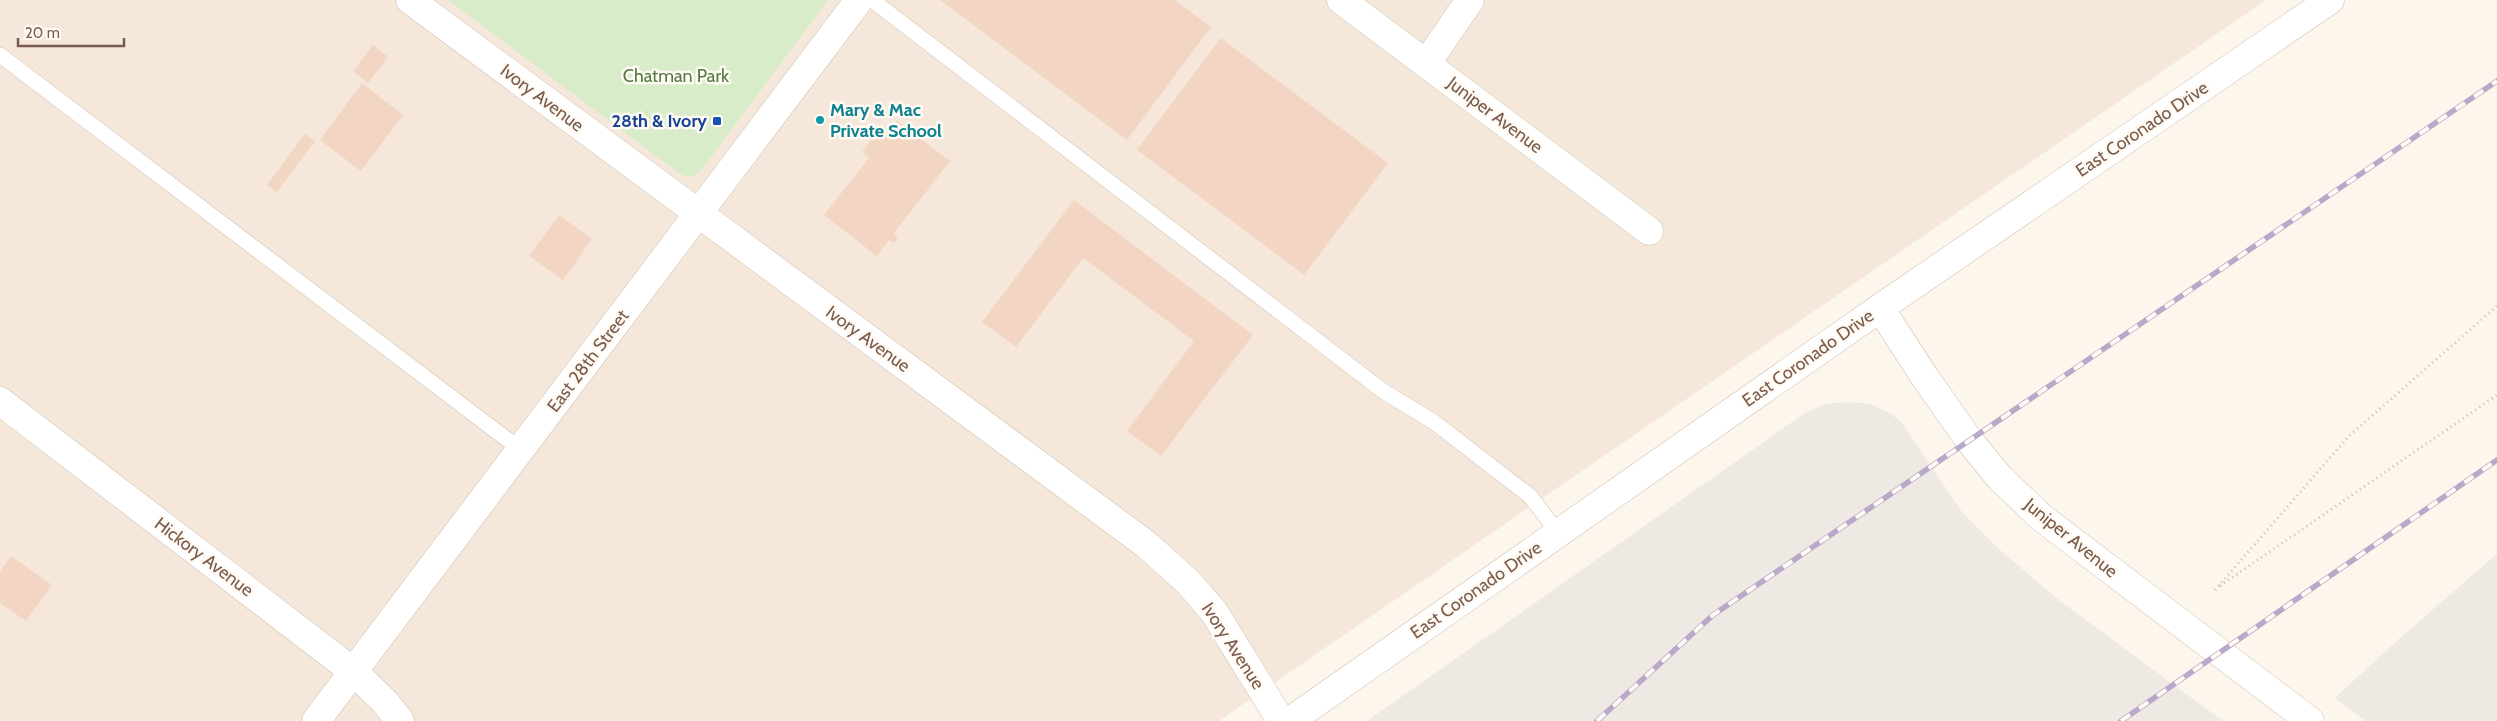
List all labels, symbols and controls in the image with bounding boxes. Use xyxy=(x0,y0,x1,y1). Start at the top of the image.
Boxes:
scale bar xyxy=(18,15,124,47)
text: 20 m xyxy=(25,24,60,42)
street label: Ivory Avenue xyxy=(496,59,588,137)
park label: Chatman Park xyxy=(623,65,730,87)
street label: Juniper Avenue xyxy=(1442,71,1547,158)
street label: East Coronado Drive xyxy=(2071,76,2213,182)
place label: Mary & Mac Private School xyxy=(830,99,942,142)
place label: 28th & Ivory xyxy=(612,110,707,132)
marker: Mary & Mac Private School xyxy=(814,114,826,126)
marker: 28th & Ivory xyxy=(711,115,723,127)
street label: Ivory Avenue xyxy=(822,301,914,377)
street label: East Coronado Drive xyxy=(1738,304,1878,412)
street label: East 28th Street xyxy=(542,305,634,417)
street label: Juniper Avenue xyxy=(2019,493,2122,582)
street label: Hickory Avenue xyxy=(150,513,258,601)
street label: East Coronado Drive xyxy=(1406,536,1546,644)
street label: Ivory Avenue xyxy=(1197,599,1269,693)

